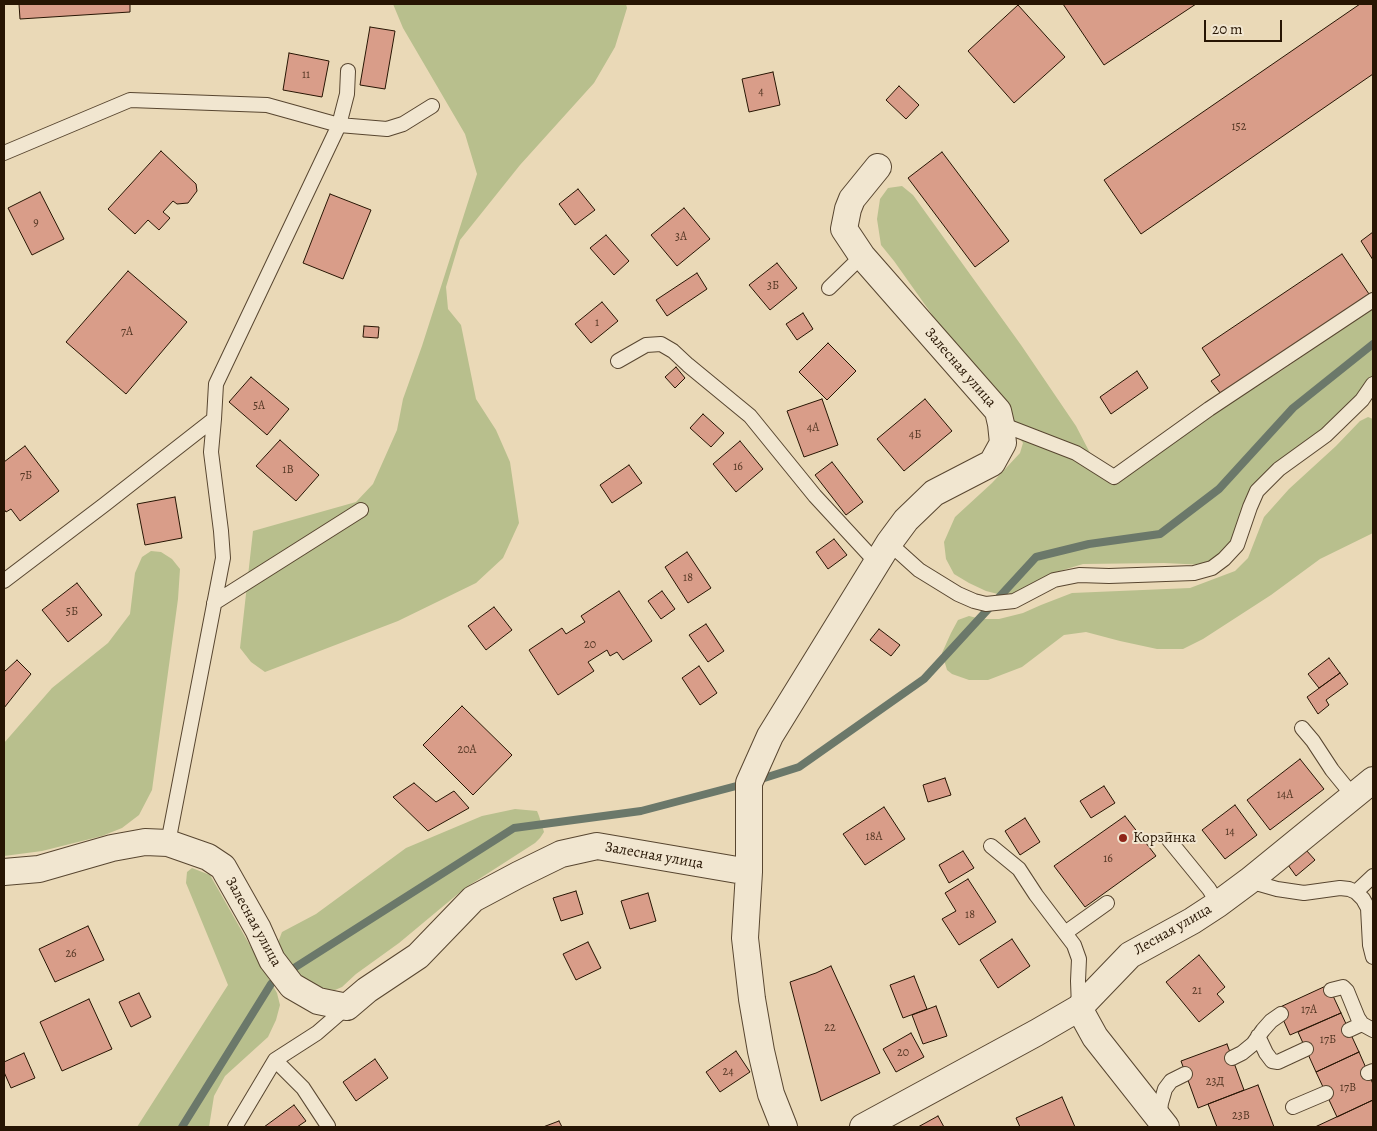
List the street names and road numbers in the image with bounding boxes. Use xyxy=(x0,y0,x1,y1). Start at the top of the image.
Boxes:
street label: Залесная улица xyxy=(920,324,1000,412)
street label: Залесная улица xyxy=(603,838,705,874)
street label: Залесная улица xyxy=(221,874,285,970)
street label: Лесная улица xyxy=(1131,900,1215,960)

